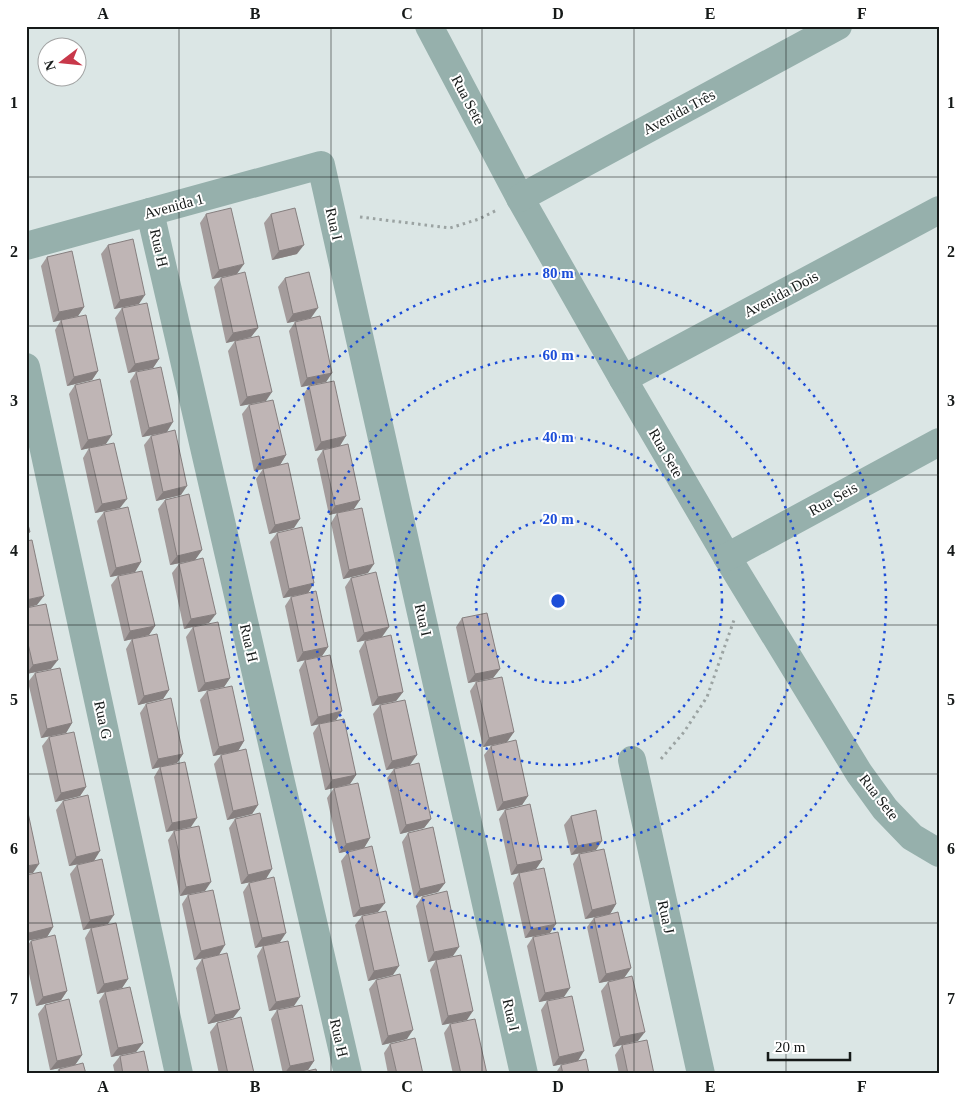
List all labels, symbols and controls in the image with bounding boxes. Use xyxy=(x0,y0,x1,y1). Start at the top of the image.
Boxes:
text: A xyxy=(97,5,109,22)
text: B xyxy=(250,5,261,22)
text: C xyxy=(401,5,413,22)
text: D xyxy=(552,5,564,22)
text: E xyxy=(705,5,715,22)
text: F xyxy=(857,5,867,22)
north arrow xyxy=(38,38,88,88)
text: N xyxy=(41,59,59,72)
street label: Rua Sete xyxy=(448,73,488,128)
street label: Avenida Três xyxy=(640,86,718,138)
text: 1 xyxy=(10,94,18,111)
text: 1 xyxy=(947,94,955,111)
street label: Avenida 1 xyxy=(142,190,206,222)
street label: Rua I xyxy=(323,206,345,242)
street label: Rua H xyxy=(147,227,171,269)
text: 2 xyxy=(10,243,18,260)
text: 2 xyxy=(947,243,955,260)
text: 80 m xyxy=(542,265,574,281)
street label: Avenida Dois xyxy=(741,268,821,320)
text: 60 m xyxy=(542,347,574,363)
text: 3 xyxy=(10,392,18,409)
text: 3 xyxy=(947,392,955,409)
street label: Rua Sete xyxy=(646,426,687,481)
text: 40 m xyxy=(542,429,574,445)
street label: Rua Seis xyxy=(806,479,860,519)
text: 20 m xyxy=(542,511,574,527)
text: 4 xyxy=(10,542,18,559)
text: 4 xyxy=(947,542,955,559)
centre of rings xyxy=(549,592,567,610)
street label: Rua I xyxy=(412,602,434,638)
street label: Rua H xyxy=(237,622,261,664)
text: 5 xyxy=(10,691,18,708)
text: 5 xyxy=(947,691,955,708)
street label: Rua G xyxy=(91,699,115,741)
street label: Rua Sete xyxy=(856,771,902,823)
text: 6 xyxy=(10,840,18,857)
text: 6 xyxy=(947,840,955,857)
street label: Rua J xyxy=(655,899,677,935)
text: 7 xyxy=(10,990,18,1007)
text: 7 xyxy=(947,990,955,1007)
street label: Rua I xyxy=(500,997,522,1033)
street label: Rua H xyxy=(327,1017,351,1059)
scale bar xyxy=(768,1030,850,1062)
text: 20 m xyxy=(775,1039,806,1055)
text: A xyxy=(97,1078,109,1095)
text: B xyxy=(250,1078,261,1095)
text: C xyxy=(401,1078,413,1095)
text: D xyxy=(552,1078,564,1095)
text: E xyxy=(705,1078,715,1095)
text: F xyxy=(857,1078,867,1095)

